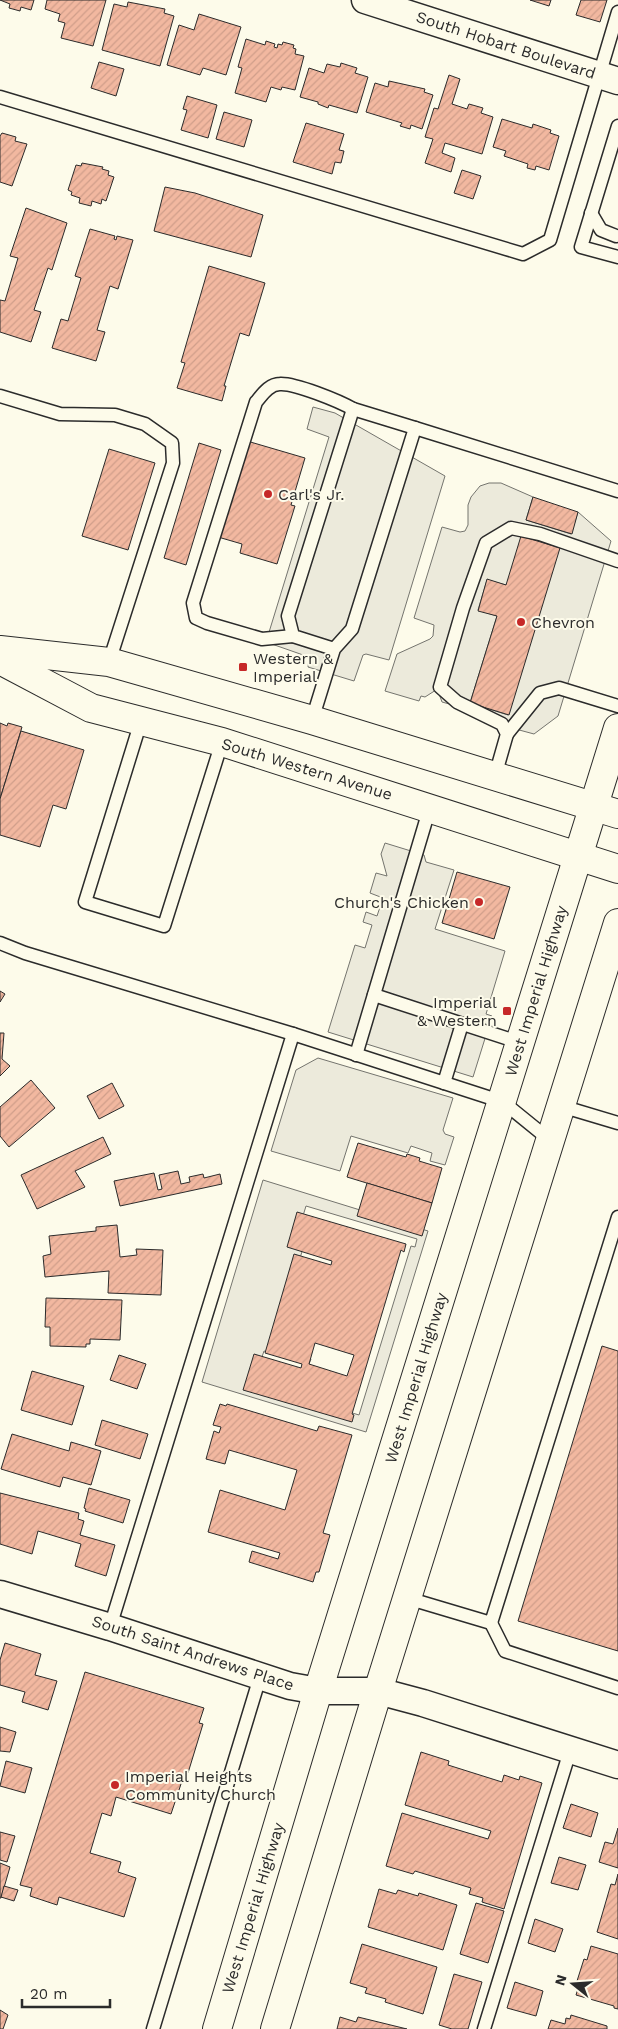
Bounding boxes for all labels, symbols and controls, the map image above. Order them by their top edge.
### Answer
street label: South Hobart Boulevard [414,7,598,83]
place label: Carl's Jr. [278,485,345,504]
marker: Carl's Jr. [262,488,274,500]
place label: Chevron [531,613,595,632]
marker: Chevron [515,616,527,628]
place label: Western & Imperial [253,649,334,686]
marker: Western & Imperial [237,661,249,673]
street label: South Western Avenue [219,734,395,804]
place label: Church's Chicken [334,893,469,912]
marker: Church's Chicken [473,896,485,908]
street label: West Imperial Highway [501,903,571,1079]
place label: Imperial & Western [417,993,497,1030]
marker: Imperial & Western [501,1005,513,1017]
street label: West Imperial Highway [381,1290,451,1466]
street label: South Saint Andrews Place [90,1611,296,1695]
place label: Imperial Heights Community Church [125,1767,276,1804]
marker: Imperial Heights Community Church [109,1779,121,1791]
street label: West Imperial Highway [218,1820,288,1996]
north arrow [548,1959,598,2009]
text: N [551,1973,570,1987]
scale bar [22,1976,110,2008]
text: 20 m [30,1985,68,2003]

